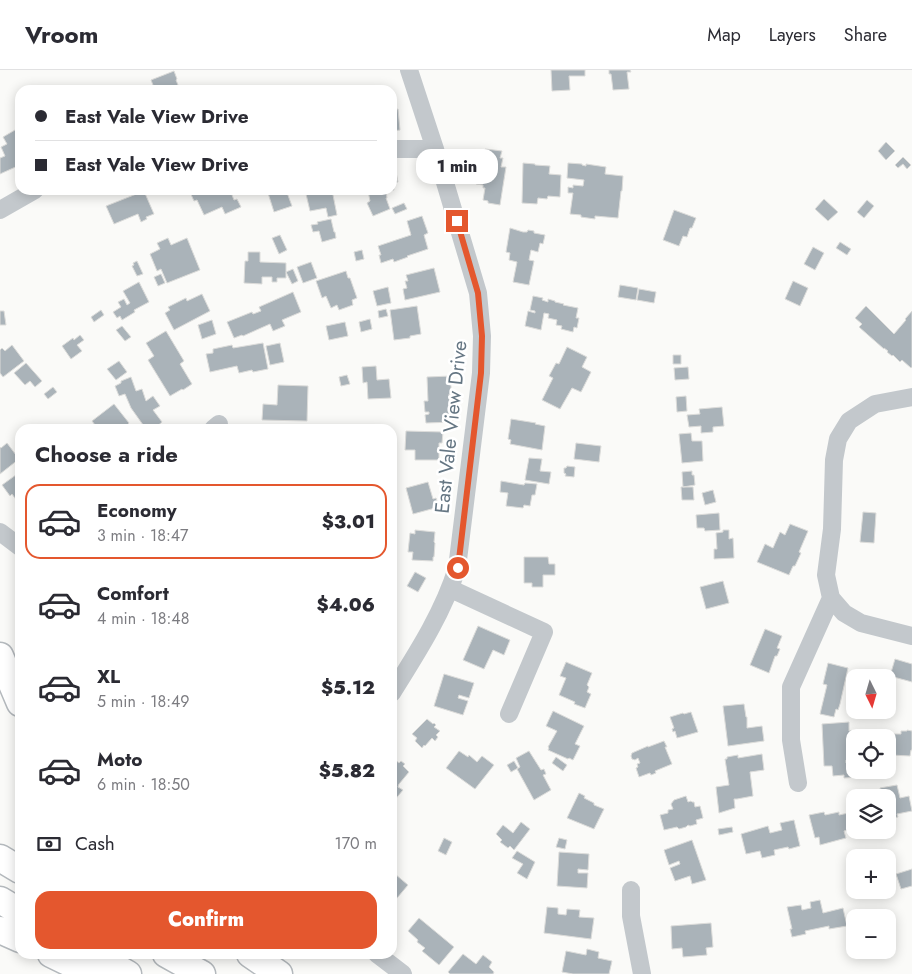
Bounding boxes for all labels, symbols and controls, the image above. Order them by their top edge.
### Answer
text: Vroom [25,17,98,52]
text: Map [707,22,741,48]
text: Layers [769,22,816,48]
text: Share [844,22,887,48]
text: East Vale View Drive [65,103,249,130]
callout: 1 min [416,148,498,184]
text: East Vale View Drive [65,151,249,178]
text: 1 min [437,155,477,178]
route end [446,210,468,232]
street label: East Vale View Drive [428,339,474,515]
text: Choose a ride [35,438,178,470]
text: Economy [97,497,177,524]
icon: car [37,499,82,544]
text: $3.01 [322,508,375,535]
text: 3 min · 18:47 [97,524,188,547]
route start [447,557,469,579]
text: Comfort [97,580,169,607]
icon: car [37,582,82,627]
text: $4.06 [317,591,375,618]
text: 4 min · 18:48 [97,607,189,630]
text: XL [97,663,120,690]
icon: car [37,665,82,710]
north arrow [846,669,896,719]
map controls [846,669,896,959]
text: $5.12 [321,674,375,701]
text: 5 min · 18:49 [97,690,190,713]
button: locate [846,729,896,779]
text: Moto [97,746,142,773]
icon: car [37,748,82,793]
text: $5.82 [319,757,375,784]
text: 6 min · 18:50 [97,773,190,796]
button: layers [846,789,896,839]
icon: cash [35,830,63,858]
text: Cash [75,830,115,857]
text: 170 m [335,832,377,855]
button: + [846,849,896,899]
button: Confirm [35,891,377,949]
button: − [846,909,896,959]

